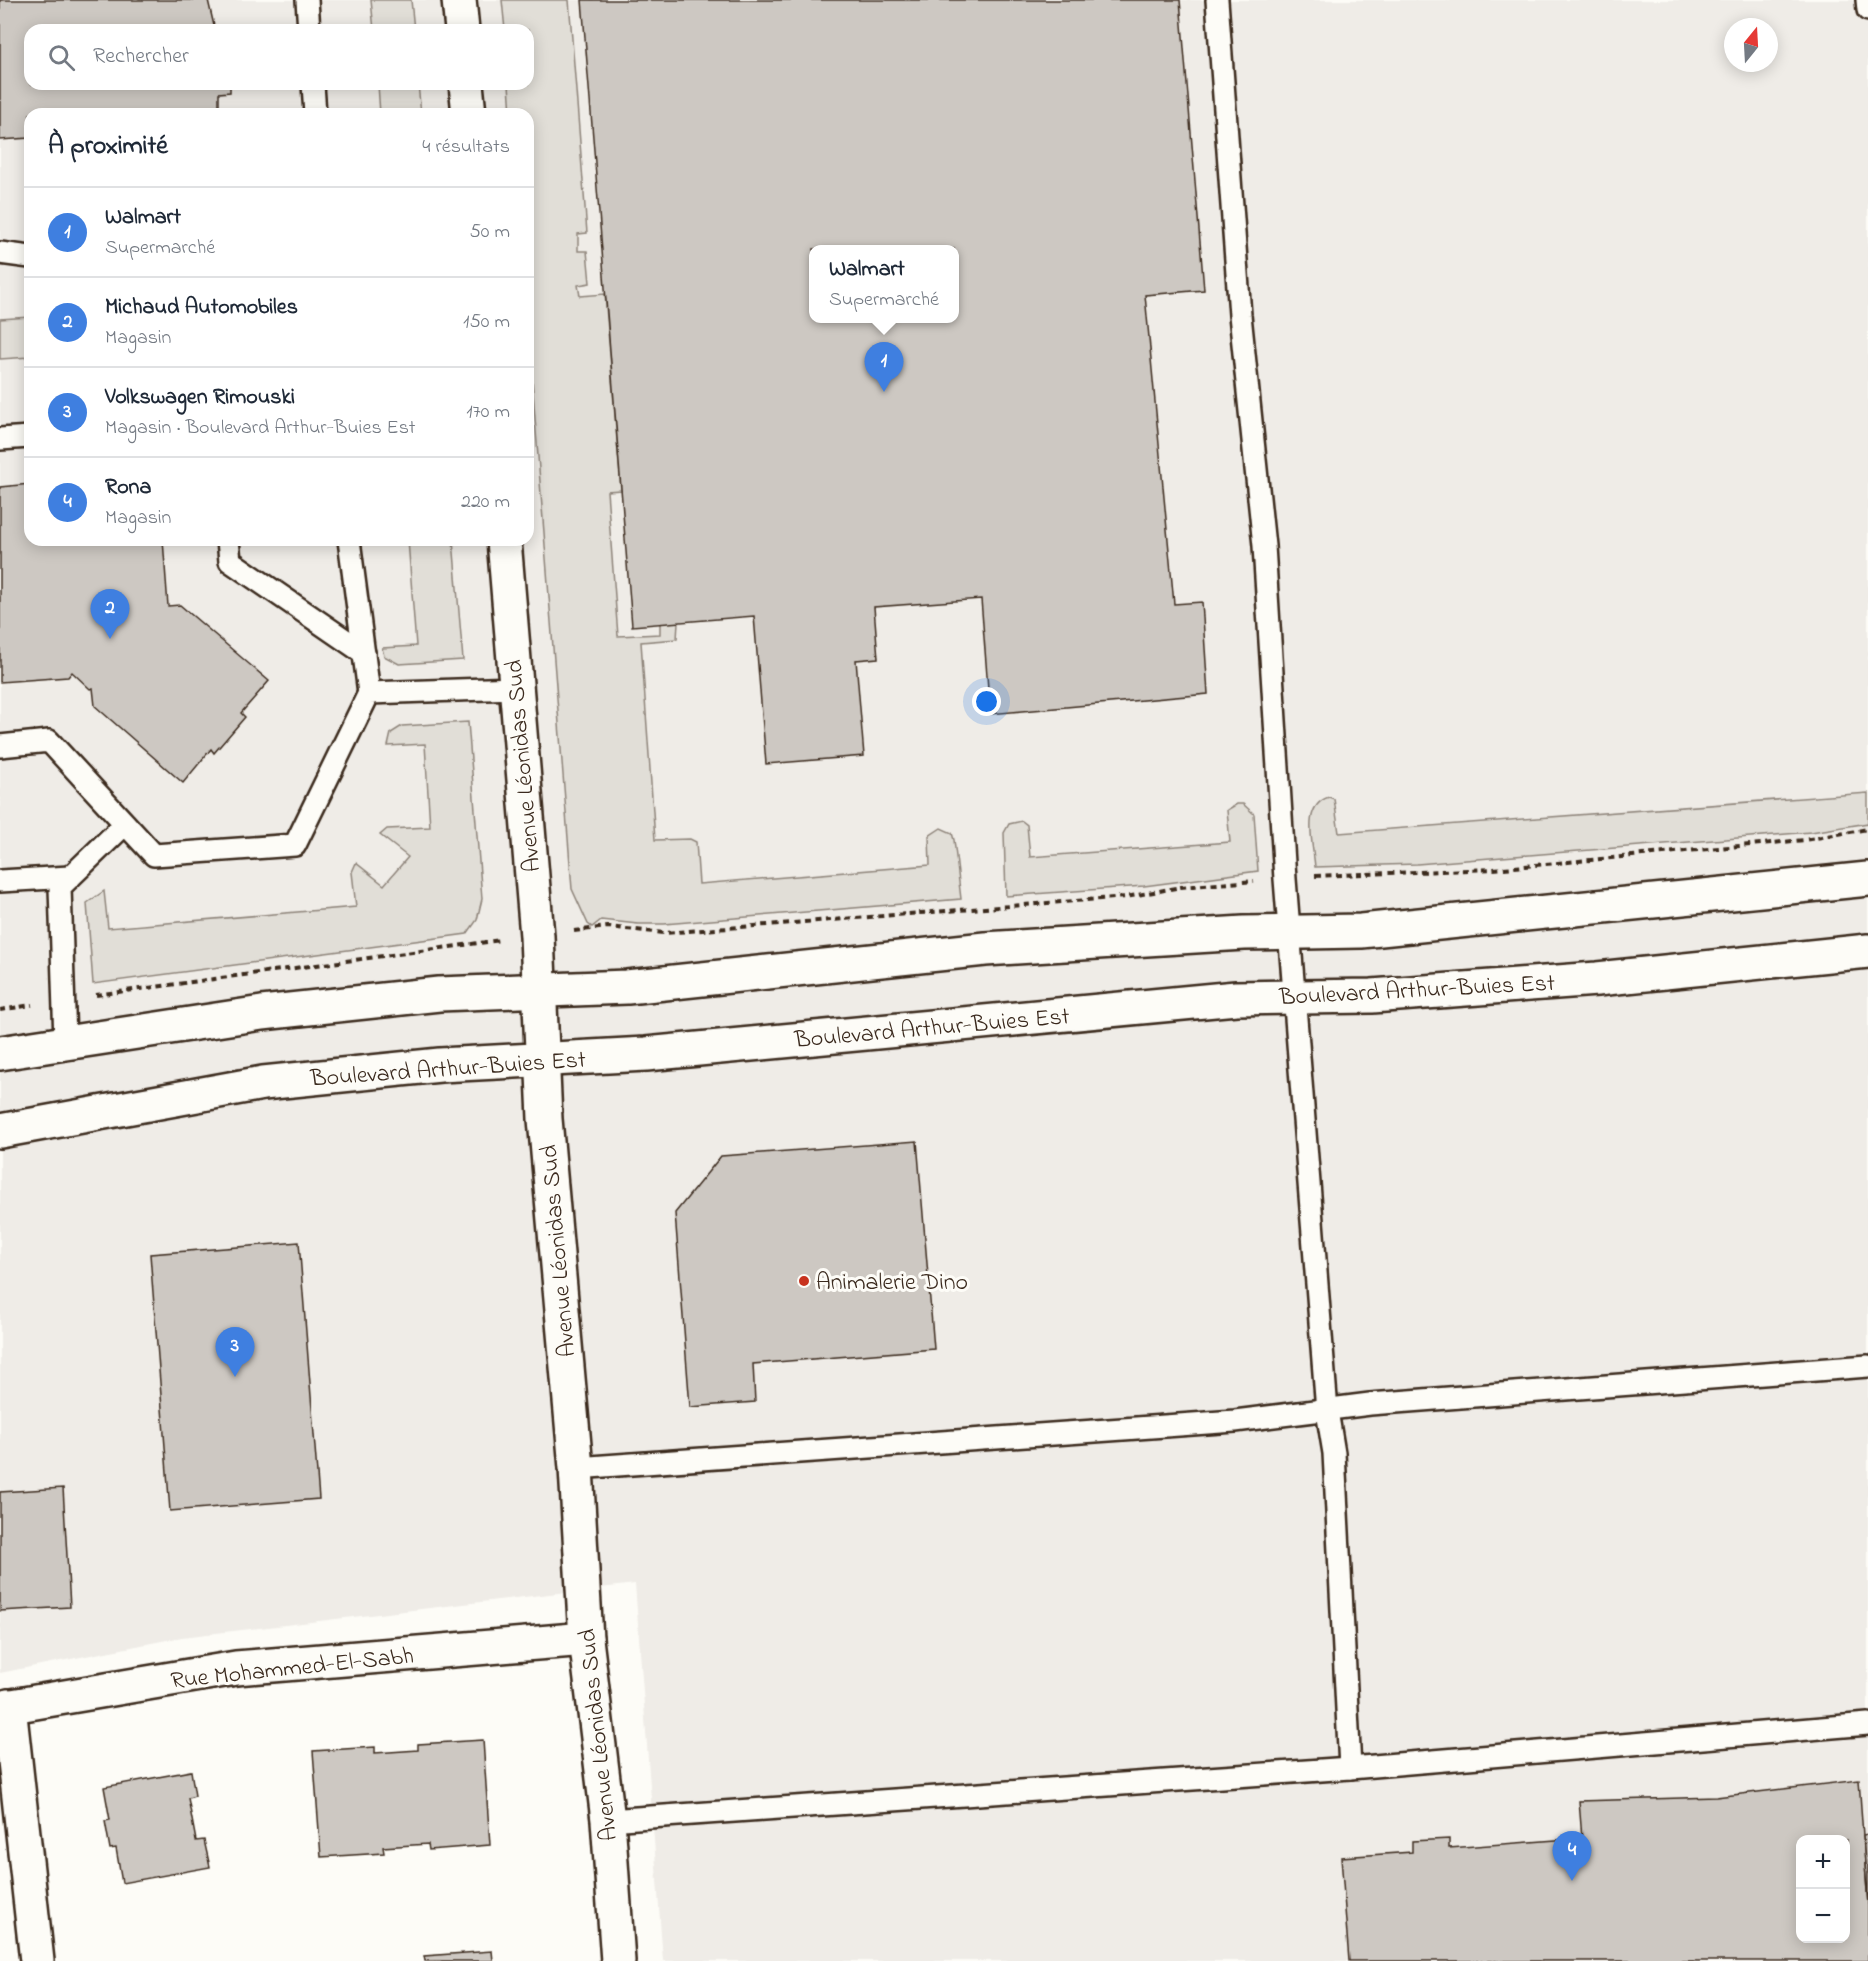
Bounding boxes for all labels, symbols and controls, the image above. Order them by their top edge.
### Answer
north arrow [1724,18,1778,72]
search box [24,24,534,90]
icon: search [45,41,78,74]
text: Rechercher [93,41,189,73]
text: À proximité [48,128,168,166]
text: 4 résultats [422,133,510,162]
text: Walmart [105,202,181,234]
text: 1 [64,218,71,247]
text: 50 m [469,218,510,247]
text: Supermarché [105,234,215,263]
popup [809,245,959,323]
text: Walmart [829,254,905,286]
text: Supermarché [829,286,939,315]
text: Michaud Automobiles [105,292,298,324]
text: 2 [63,308,72,337]
text: 150 m [463,308,510,337]
text: Magasin [105,324,171,353]
pin: 1 [864,342,904,392]
text: Volkswagen Rimouski [105,382,295,414]
text: 3 [63,398,72,427]
text: 170 m [466,398,510,427]
text: Magasin · Boulevard Arthur-Buies Est [105,414,416,443]
text: Rona [105,472,151,504]
text: 4 [63,488,72,517]
text: 220 m [461,488,510,517]
text: Magasin [105,504,171,533]
pin: 2 [90,590,130,639]
street label: Avenue Léonidas Sud [498,658,551,874]
your location [972,687,1001,716]
street label: Boulevard Arthur-Buies Est [1277,967,1556,1016]
street label: Boulevard Arthur-Buies Est [792,1000,1071,1059]
street label: Boulevard Arthur-Buies Est [308,1043,587,1098]
street label: Avenue Léonidas Sud [533,1143,586,1359]
place label: Animalerie Dino [816,1266,968,1301]
marker: Animalerie Dino [797,1274,811,1288]
pin: 3 [216,1328,254,1377]
street label: Avenue Léonidas Sud [571,1626,628,1843]
street label: Rue Mohammed-El-Sabh [169,1639,415,1700]
pin: 4 [1552,1832,1592,1881]
map controls [1796,1835,1850,1943]
button: + [1796,1835,1850,1889]
button: − [1796,1889,1850,1943]

